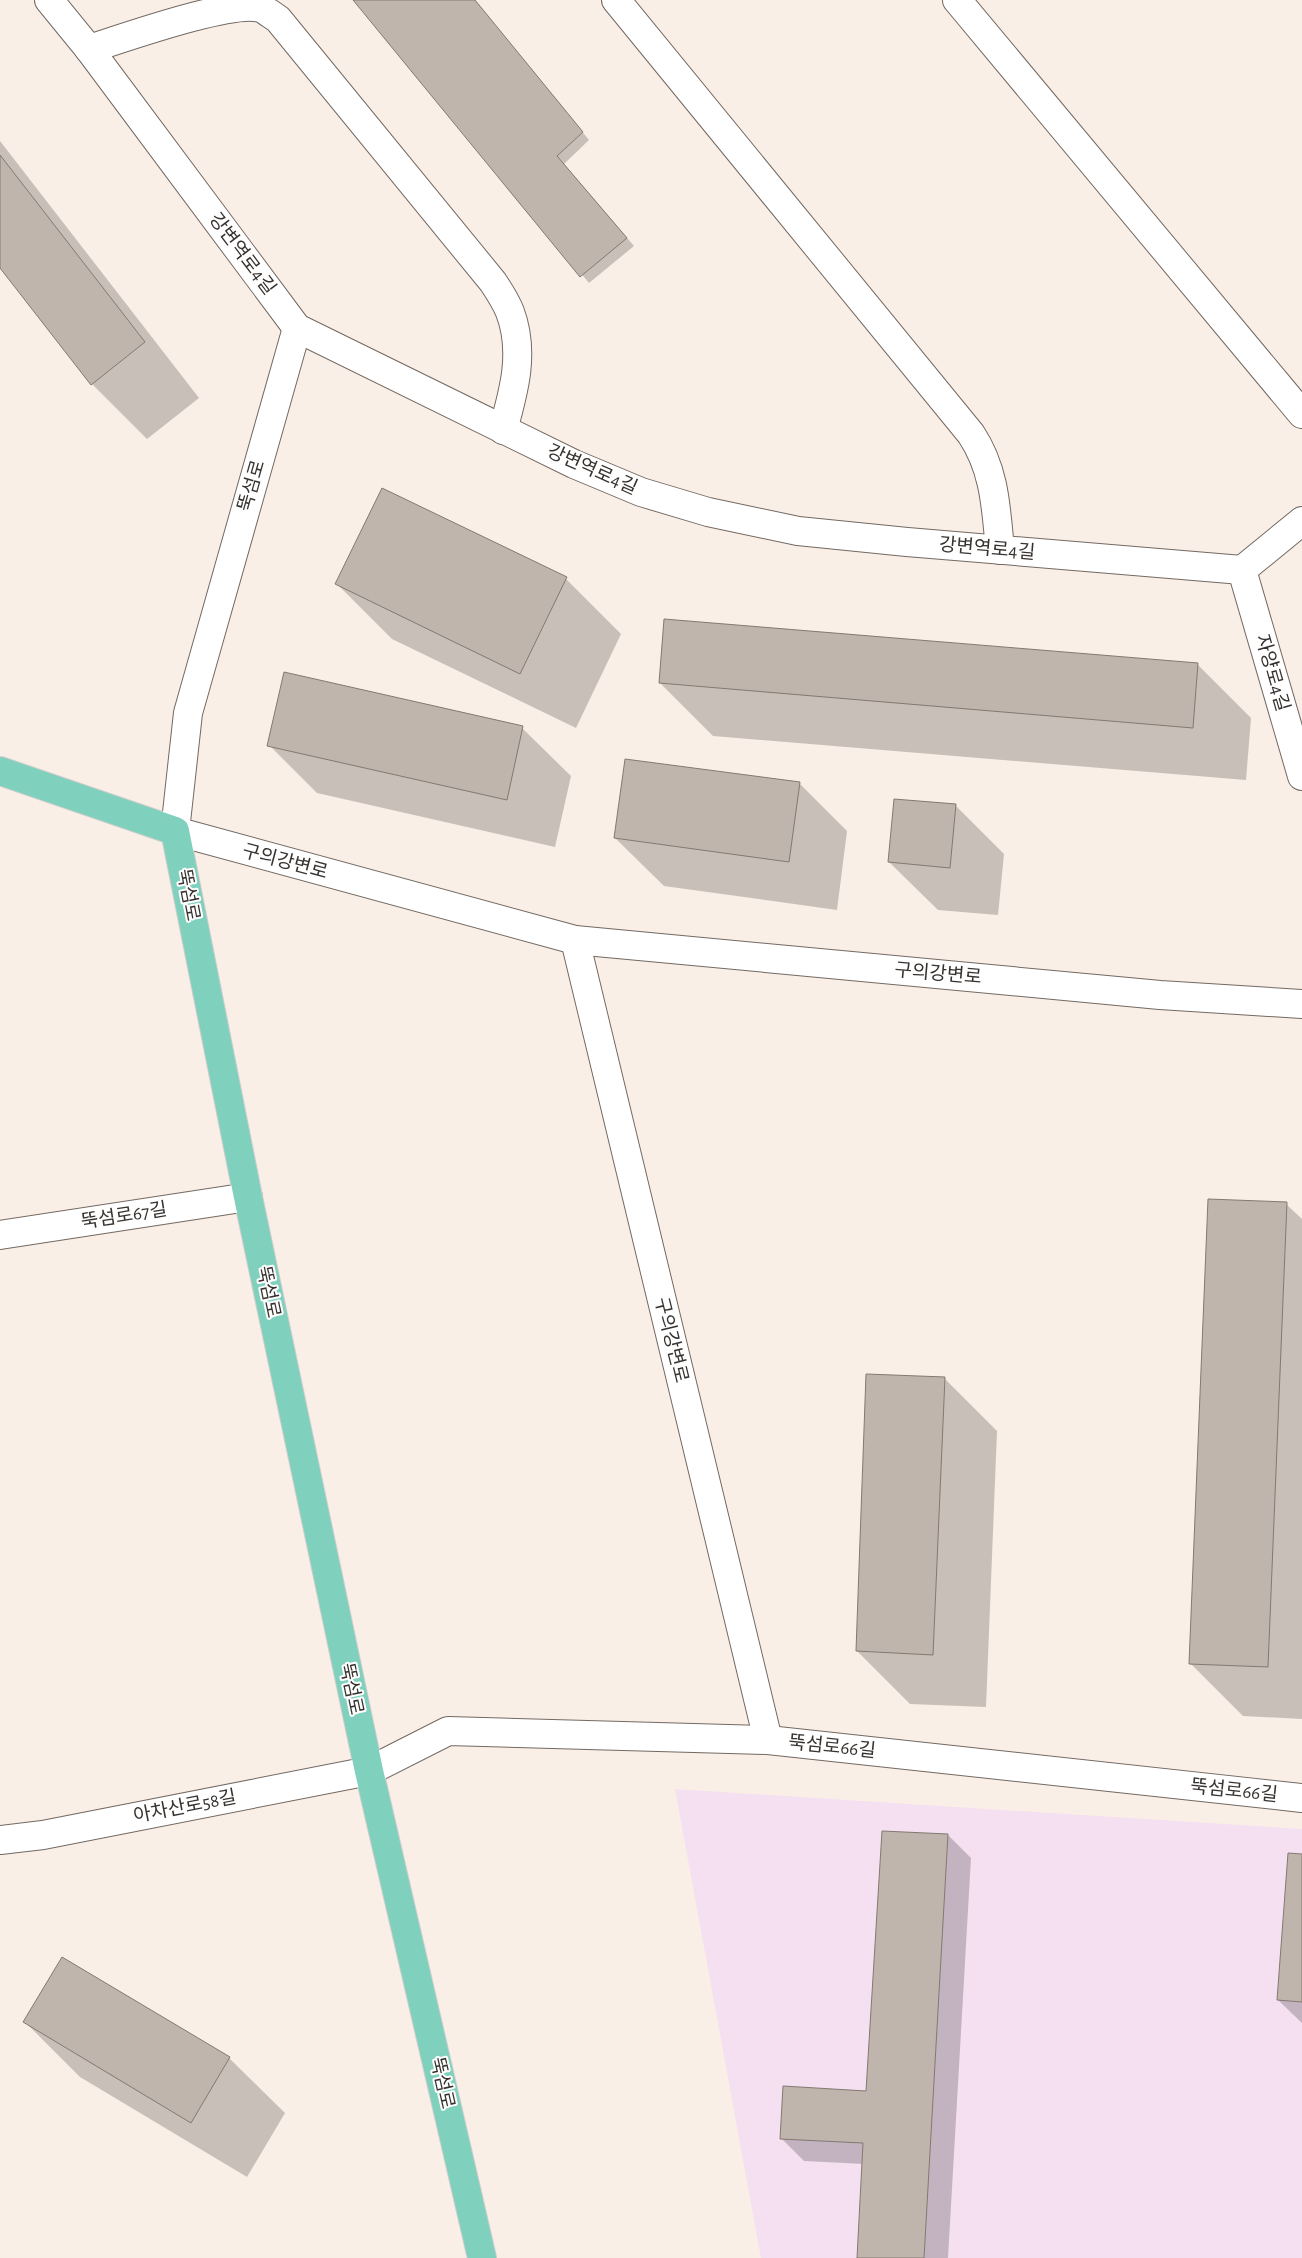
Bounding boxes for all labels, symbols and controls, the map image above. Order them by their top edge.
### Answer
street label: 강변역로4길 [205,209,279,298]
street label: 강변역로4길 [544,441,640,498]
street label: 뚝섬로 [235,458,268,514]
street label: 강변역로4길 [938,534,1036,563]
street label: 자양로4길 [1252,632,1293,714]
street label: 구의강변로 [240,841,330,882]
street label: 뚝섬로 [174,867,203,923]
street label: 구의강변로 [894,960,982,987]
street label: 뚝섬로67길 [80,1199,168,1232]
street label: 뚝섬로 [253,1264,284,1320]
street label: 구의강변로 [651,1295,692,1385]
street label: 뚝섬로 [336,1661,367,1717]
street label: 뚝섬로66길 [787,1732,877,1761]
street label: 뚝섬로66길 [1189,1776,1279,1805]
street label: 아차산로58길 [132,1787,238,1826]
street label: 뚝섬로 [427,2055,458,2111]

